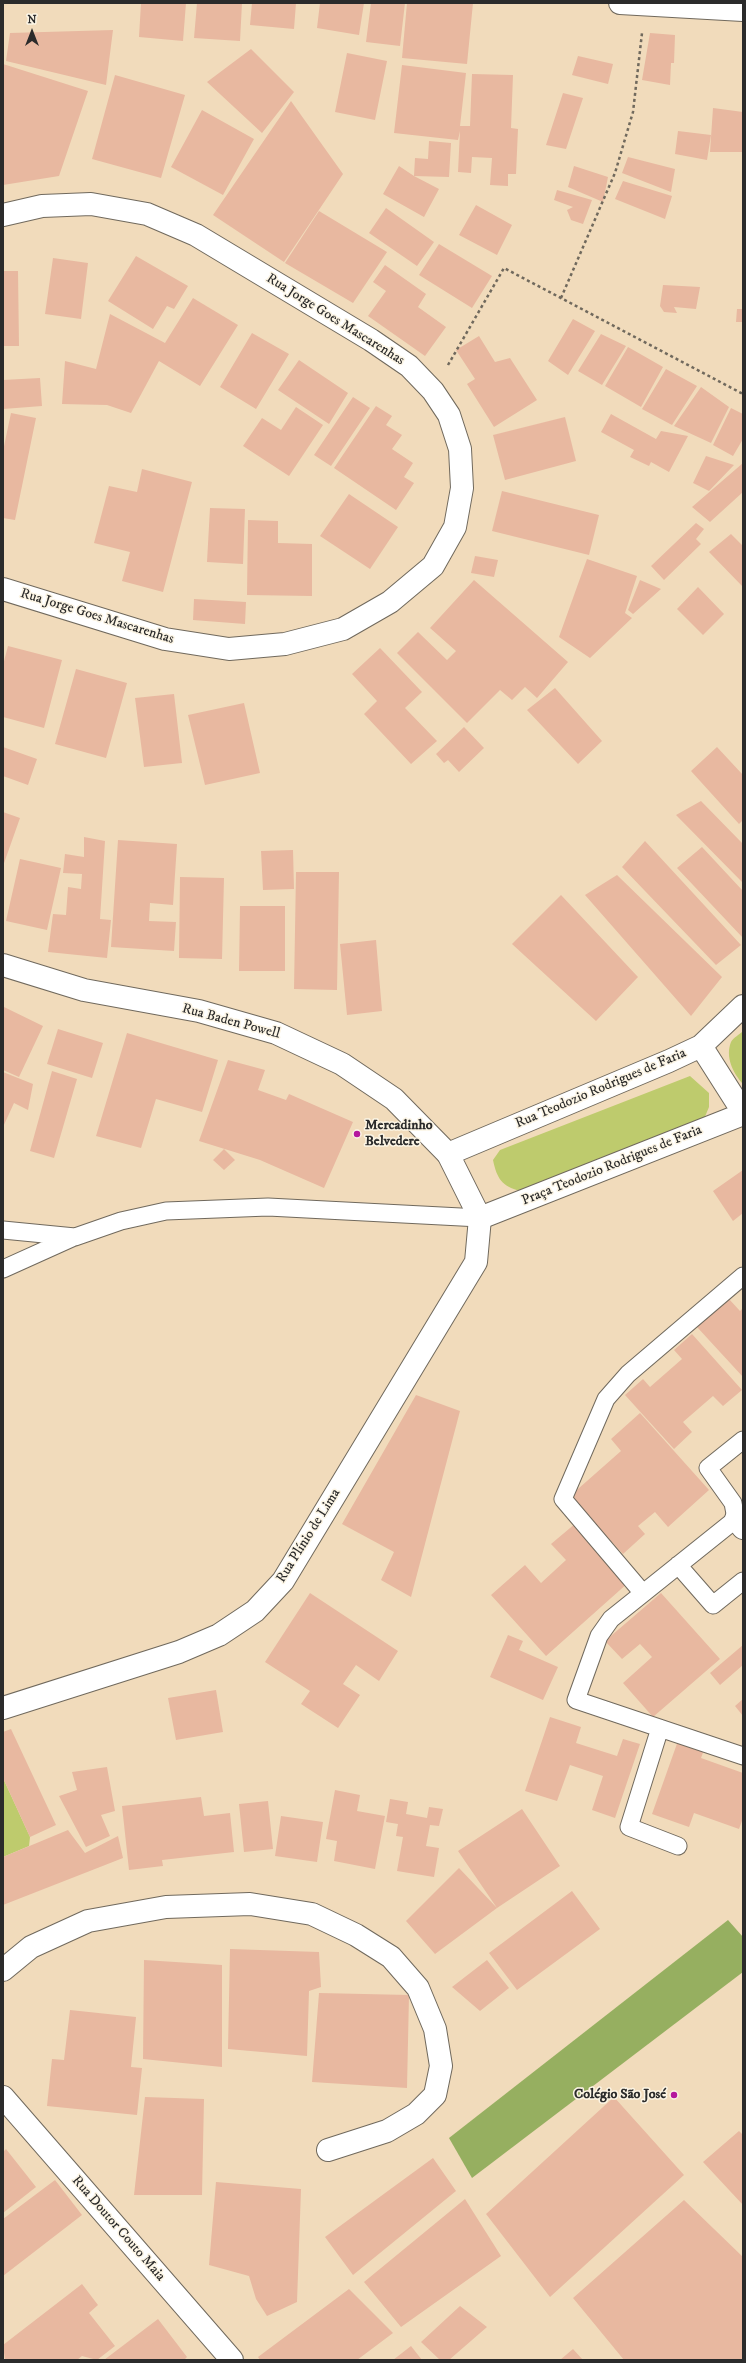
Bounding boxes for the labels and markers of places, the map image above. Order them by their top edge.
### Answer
place label: Mercadinho Belvedere [365,1118,433,1150]
marker: Mercadinho Belvedere [352,1129,362,1139]
place label: Colégio São José [574,2087,666,2103]
marker: Colégio São José [669,2090,679,2100]

